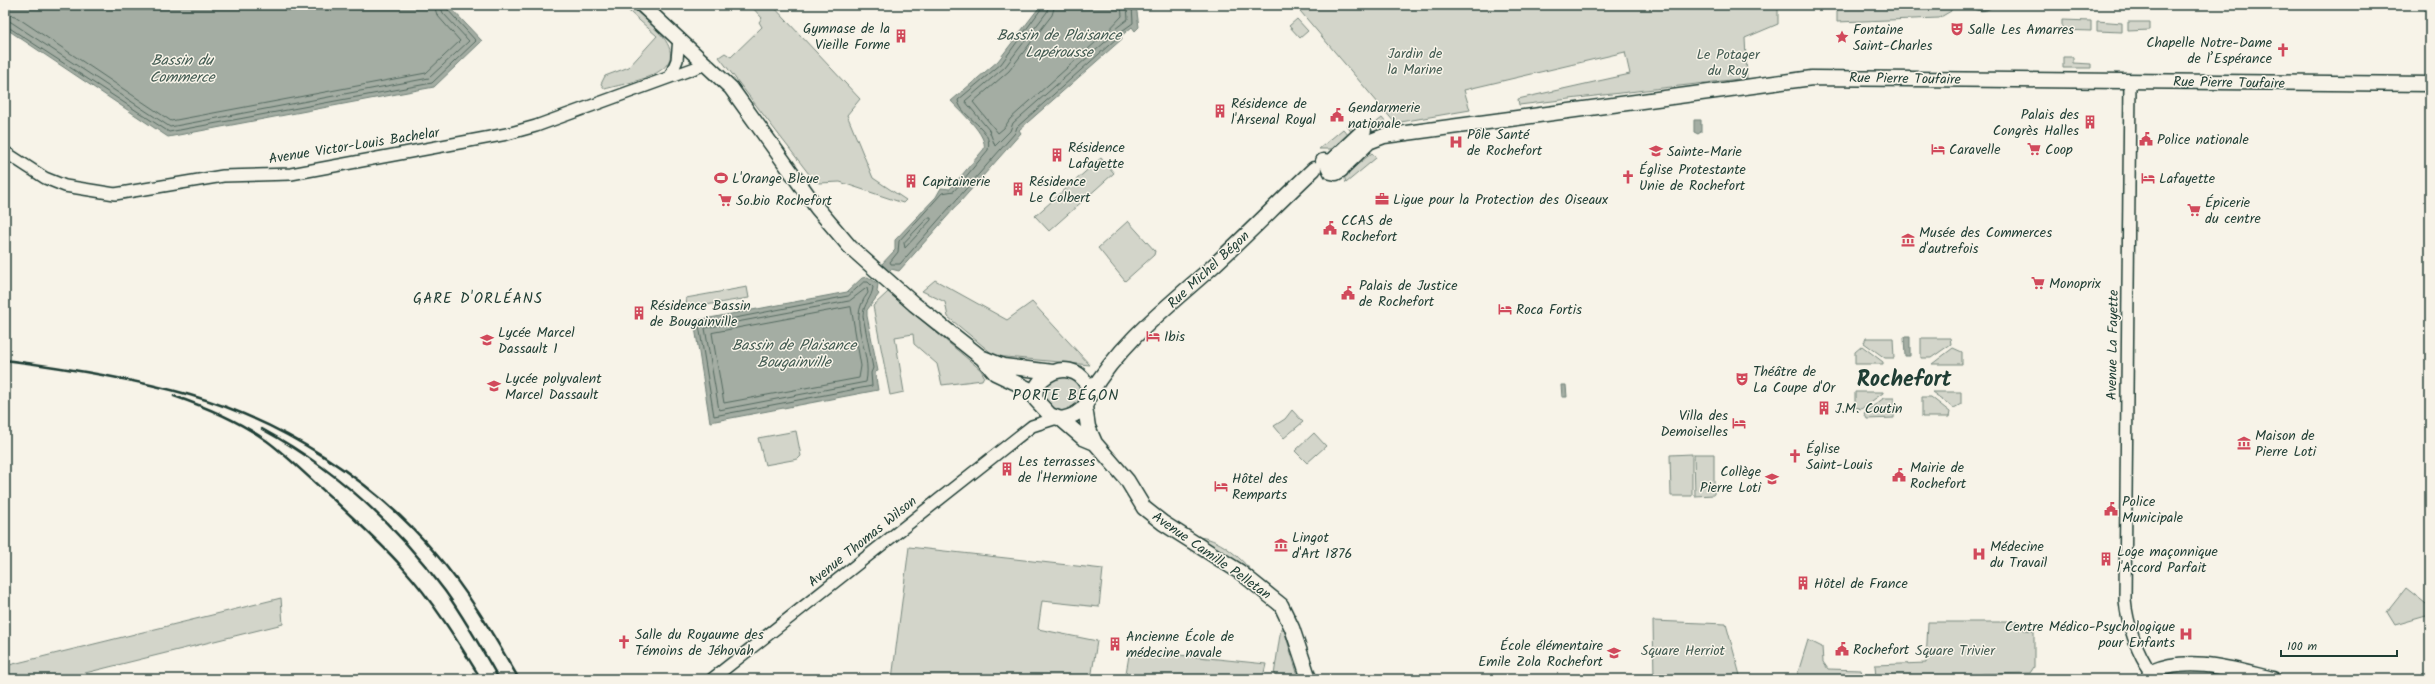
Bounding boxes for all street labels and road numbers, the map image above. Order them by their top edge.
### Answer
street label: Rue Pierre Toufaire [1849,67,1962,91]
street label: Rue Pierre Toufaire [2173,71,2286,95]
street label: Avenue Victor-Louis Bachelar [267,121,442,170]
street label: Rue Michel Bégon [1162,226,1255,314]
street label: Avenue La Fayette [2101,289,2125,400]
street label: Avenue Thomas Wilson [803,491,922,593]
street label: Avenue Camille Pelletan [1147,506,1276,605]

